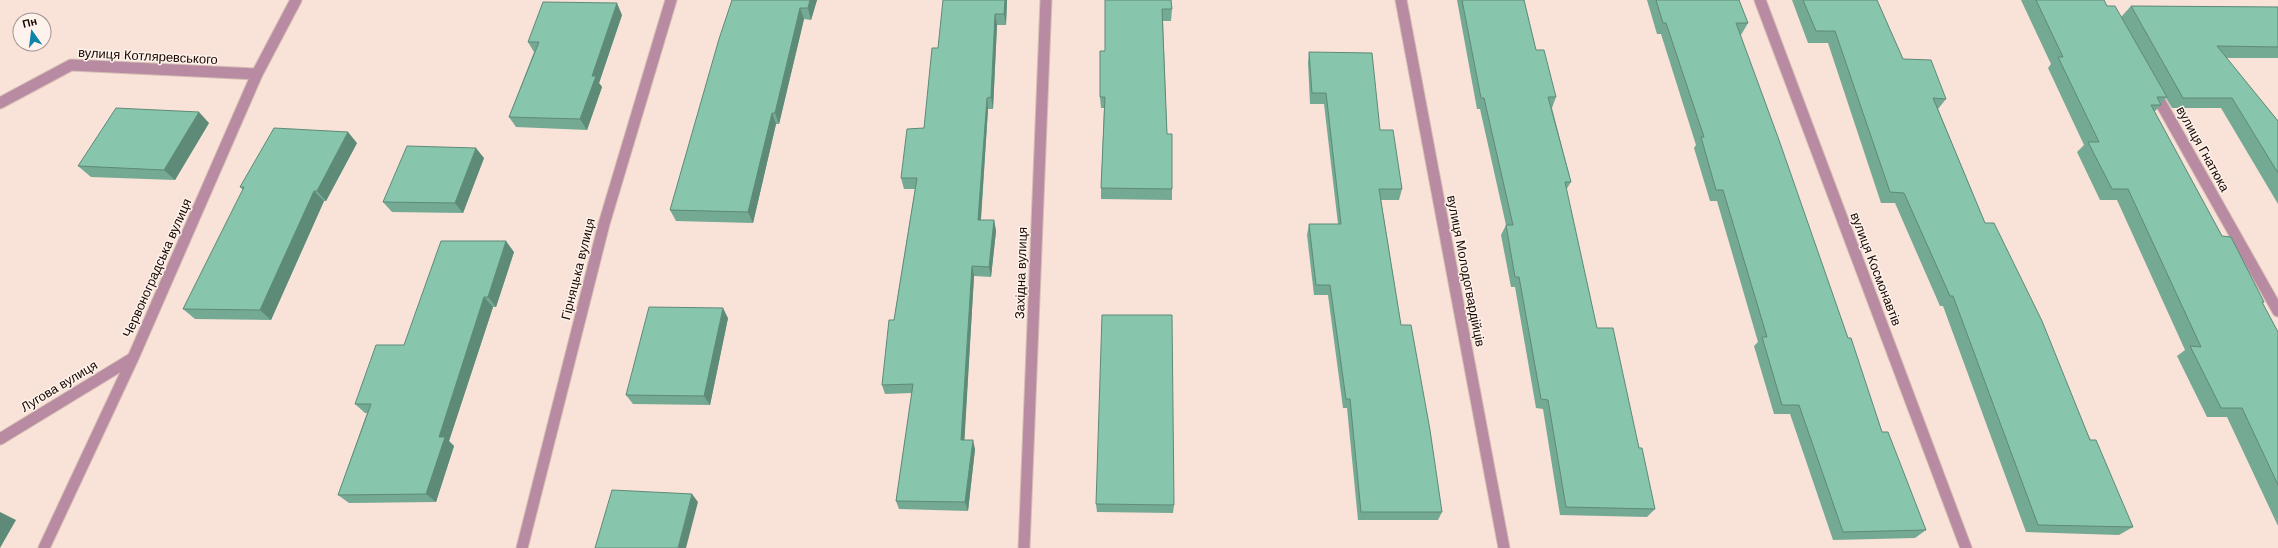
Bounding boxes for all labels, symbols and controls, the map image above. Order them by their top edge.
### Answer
north arrow [12,12,52,52]
text: Пн [21,15,38,30]
street label: вулиця Котляревського [78,45,218,67]
street label: вулиця Гнатюка [2173,104,2233,195]
street label: вулиця Молодогвардійців [1444,194,1488,348]
street label: Червоноградська вулиця [120,196,194,340]
street label: вулиця Космонавтів [1847,210,1905,328]
street label: Гірняцька вулиця [558,216,598,322]
street label: Західна вулиця [1012,227,1030,319]
street label: Лугова вулиця [18,357,100,415]

